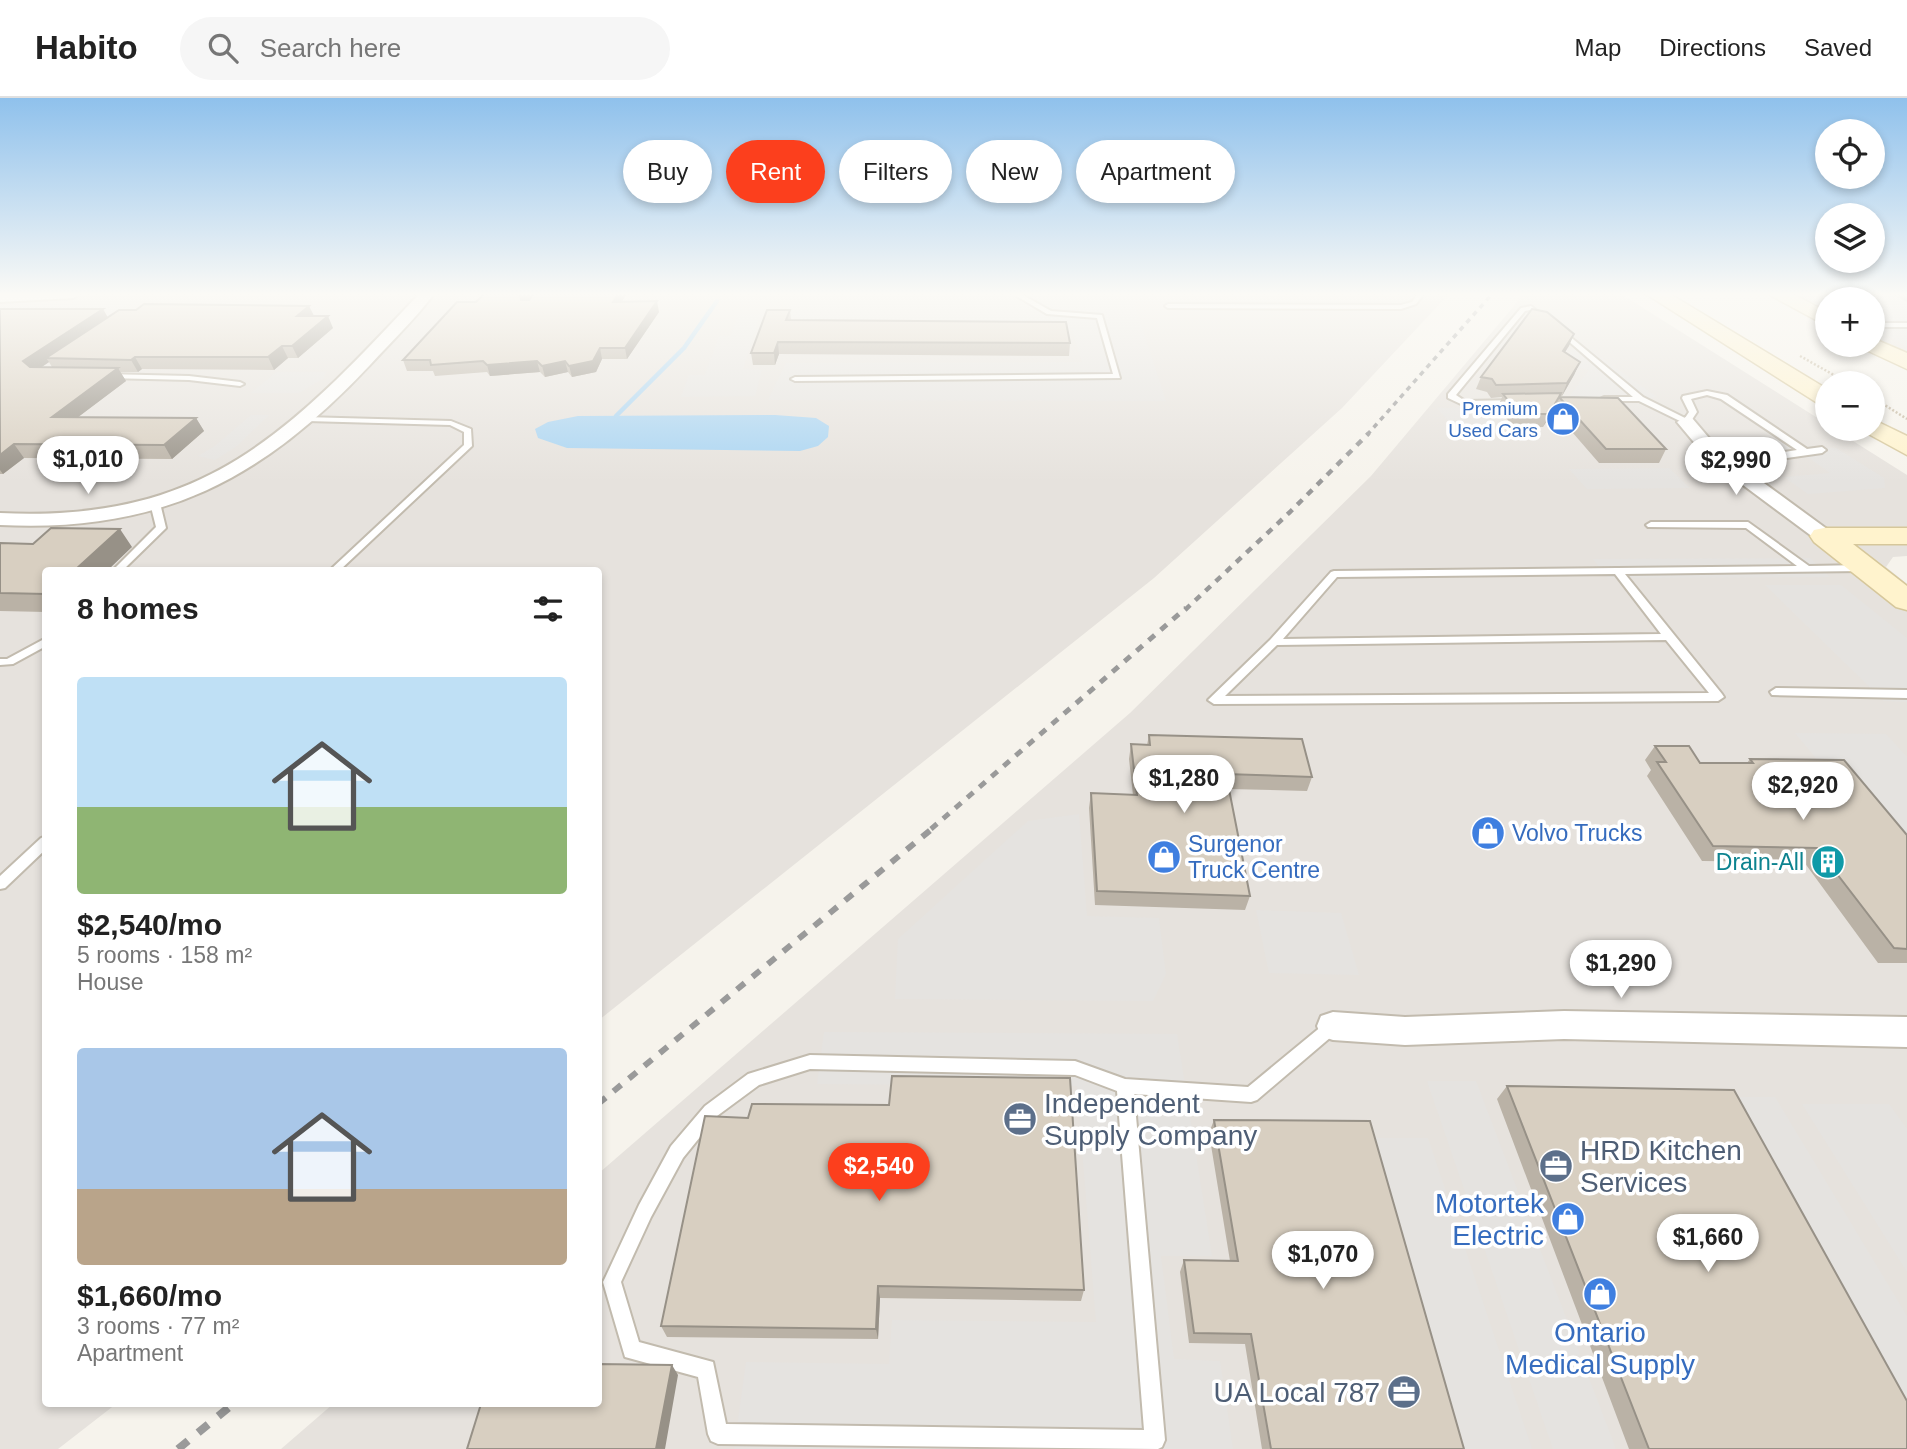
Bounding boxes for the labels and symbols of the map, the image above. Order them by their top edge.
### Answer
place label: Premium Used Cars [1448,398,1538,441]
shop icon: Premium Used Cars [1544,400,1582,438]
pin: $1,010 [31,436,145,496]
pin: $2,990 [1679,438,1793,497]
pin: $1,280 [1127,756,1241,815]
pin: $2,920 [1746,762,1860,822]
shop icon: Volvo Trucks [1469,814,1507,852]
place label: Volvo Trucks [1512,820,1642,846]
place label: Surgenor Truck Centre [1188,831,1320,883]
shop icon: Surgenor Truck Centre [1145,838,1183,876]
building icon: Drain-All [1809,843,1847,881]
place label: Drain-All [1716,849,1804,875]
pin: $1,290 [1564,940,1678,1000]
place label: Independent Supply Company [1044,1088,1257,1151]
office icon: Independent Supply Company [1001,1100,1039,1138]
place label: HRD Kitchen Services [1580,1135,1742,1198]
pin: $2,540 [822,1144,936,1203]
office icon: HRD Kitchen Services [1537,1147,1575,1185]
place label: Motortek Electric [1435,1188,1545,1251]
shop icon: Motortek Electric [1549,1200,1587,1238]
pin: $1,660 [1651,1214,1765,1274]
pin: $1,070 [1266,1232,1380,1291]
shop icon: Ontario Medical Supply [1581,1275,1619,1313]
place label: Ontario Medical Supply [1505,1317,1695,1380]
office icon: UA Local 787 [1385,1373,1423,1411]
place label: UA Local 787 [1213,1377,1380,1408]

